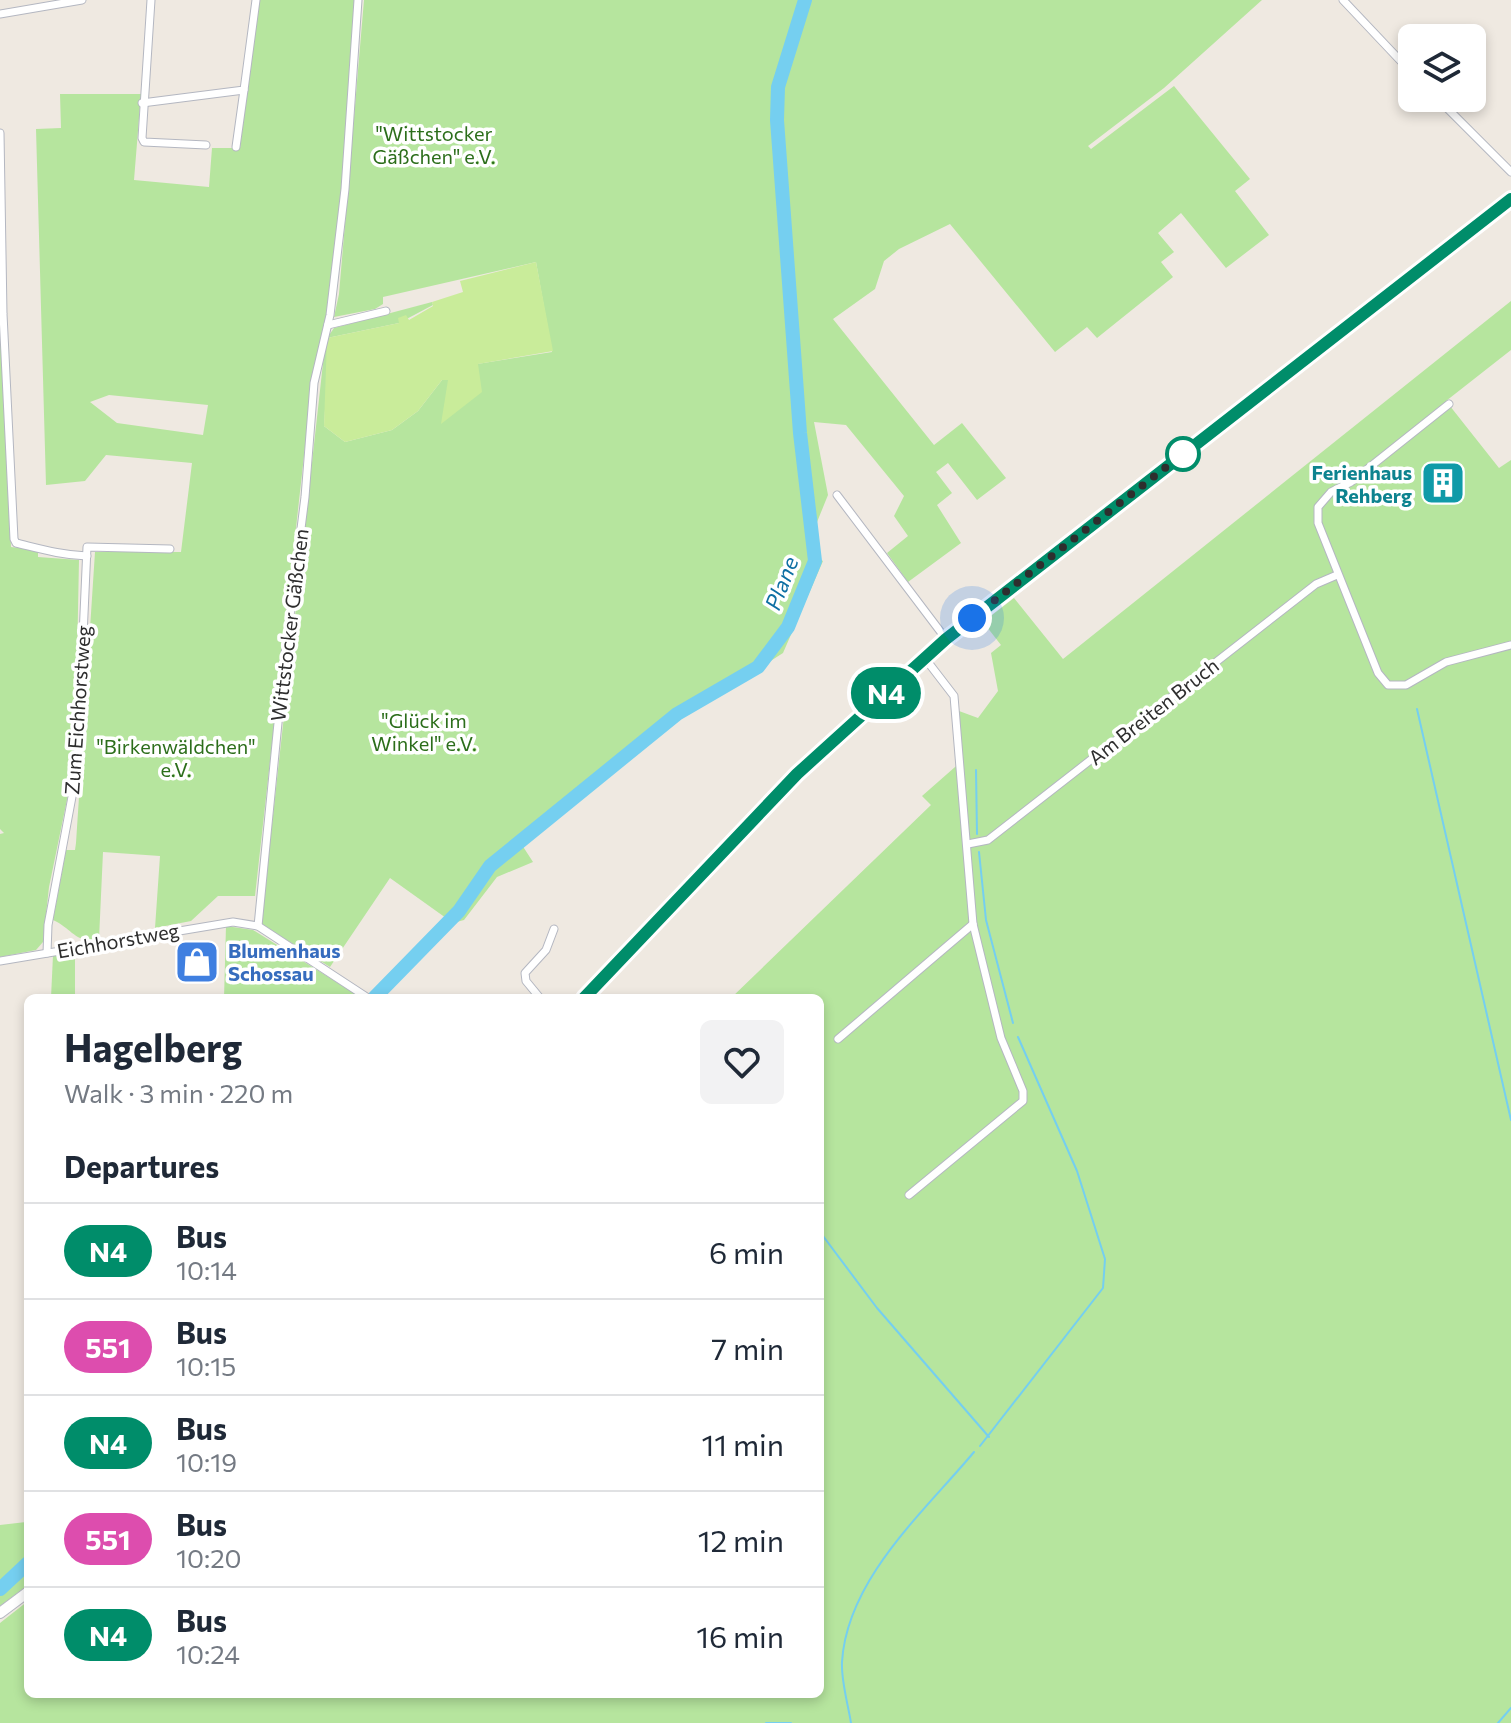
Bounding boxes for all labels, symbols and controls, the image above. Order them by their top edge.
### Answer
map controls [1398,24,1486,112]
button: layers [1398,24,1486,112]
park label: "Wittstocker Gäßchen" e.V. [373,121,495,168]
unlabelled marker [1166,437,1200,471]
building icon: Ferienhaus Rehberg [1419,459,1467,507]
place label: Ferienhaus Rehberg [1311,460,1412,507]
street label: Wittstocker Gäßchen [265,527,313,723]
water label: Plane [759,552,804,614]
your location [952,598,992,638]
street label: Zum Eichhorstweg [59,624,95,795]
street label: Am Breiten Bruch [1083,653,1223,769]
line badge: N4 [850,667,922,719]
text: N4 [867,676,905,710]
park label: "Glück im Winkel" e.V. [371,708,477,755]
park label: "Birkenwäldchen" e.V. [96,734,256,781]
street label: Eichhorstweg [55,917,181,963]
shop icon: Blumenhaus Schossau [173,938,221,986]
place label: Blumenhaus Schossau [228,938,341,985]
button: heart [700,1020,784,1104]
text: Hagelberg [64,1023,242,1070]
text: Walk · 3 min · 220 m [64,1077,293,1108]
text: Departures [64,1147,219,1184]
text: Bus [176,1217,227,1254]
text: 6 min [709,1233,784,1270]
text: N4 [89,1234,127,1268]
text: 10:14 [176,1254,237,1285]
text: Bus [176,1313,227,1350]
text: 7 min [711,1329,784,1366]
text: 551 [85,1330,131,1364]
text: 10:15 [176,1350,236,1381]
text: Bus [176,1409,227,1446]
text: 11 min [702,1425,784,1462]
text: N4 [89,1426,127,1460]
text: 10:19 [176,1446,237,1477]
text: Bus [176,1505,227,1542]
text: 12 min [698,1521,784,1558]
text: 551 [85,1522,131,1556]
text: 10:20 [176,1542,242,1573]
text: Bus [176,1601,227,1638]
text: 16 min [696,1617,784,1654]
text: N4 [89,1618,127,1652]
text: 10:24 [176,1638,240,1669]

